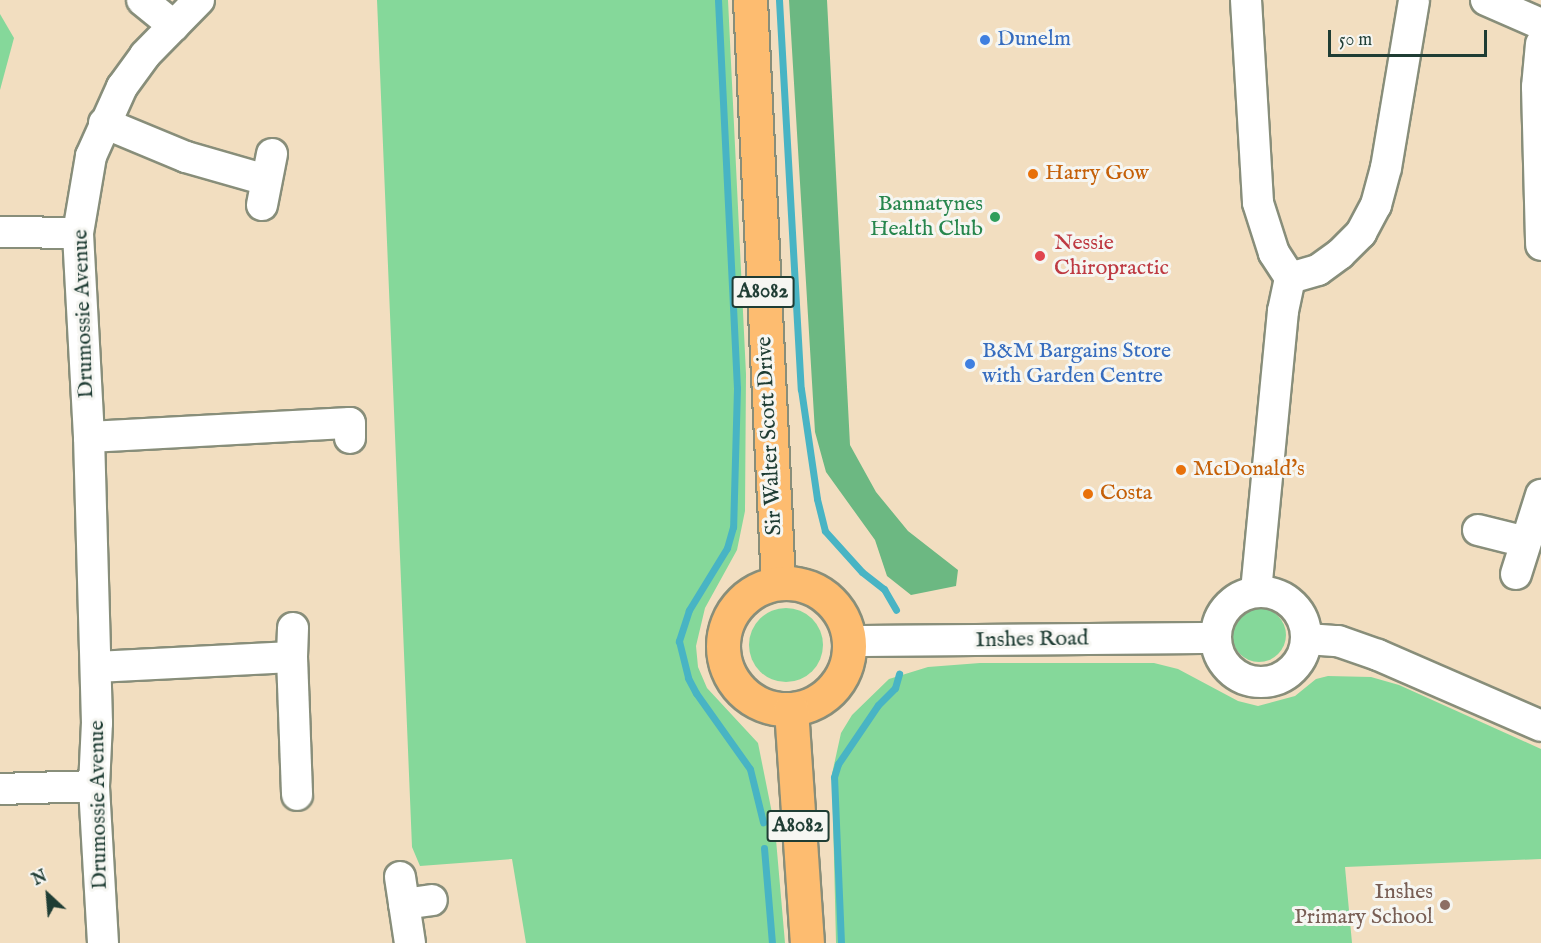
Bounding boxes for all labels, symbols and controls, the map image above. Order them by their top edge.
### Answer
scale bar [1331,18,1490,56]
place label: Dunelm [997,27,1071,53]
text: 50 m [1339,29,1372,52]
marker: Dunelm [978,33,992,47]
place label: Harry Gow [1045,161,1149,187]
marker: Harry Gow [1026,167,1040,181]
place label: Bannatynes Health Club [870,191,983,242]
marker: Bannatynes Health Club [988,210,1002,224]
street label: Drumossie Avenue [68,229,100,399]
place label: Nessie Chiropractic [1054,230,1169,282]
marker: Nessie Chiropractic [1031,247,1049,265]
road number: A8082 [732,274,795,310]
street label: Sir Walter Scott Drive [752,336,788,536]
place label: B&M Bargains Store with Garden Centre [982,338,1171,390]
marker: B&M Bargains Store with Garden Centre [963,357,977,371]
place label: McDonald's [1193,457,1305,483]
marker: McDonald's [1174,463,1188,477]
place label: Costa [1100,481,1152,507]
marker: Costa [1081,487,1095,501]
street label: Inshes Road [975,626,1089,654]
street label: Drumossie Avenue [84,720,114,890]
road number: A8082 [766,808,830,844]
north arrow [18,865,78,925]
text: N [30,867,51,891]
place label: Inshes Primary School [1294,879,1433,930]
marker: Inshes Primary School [1438,898,1452,912]

